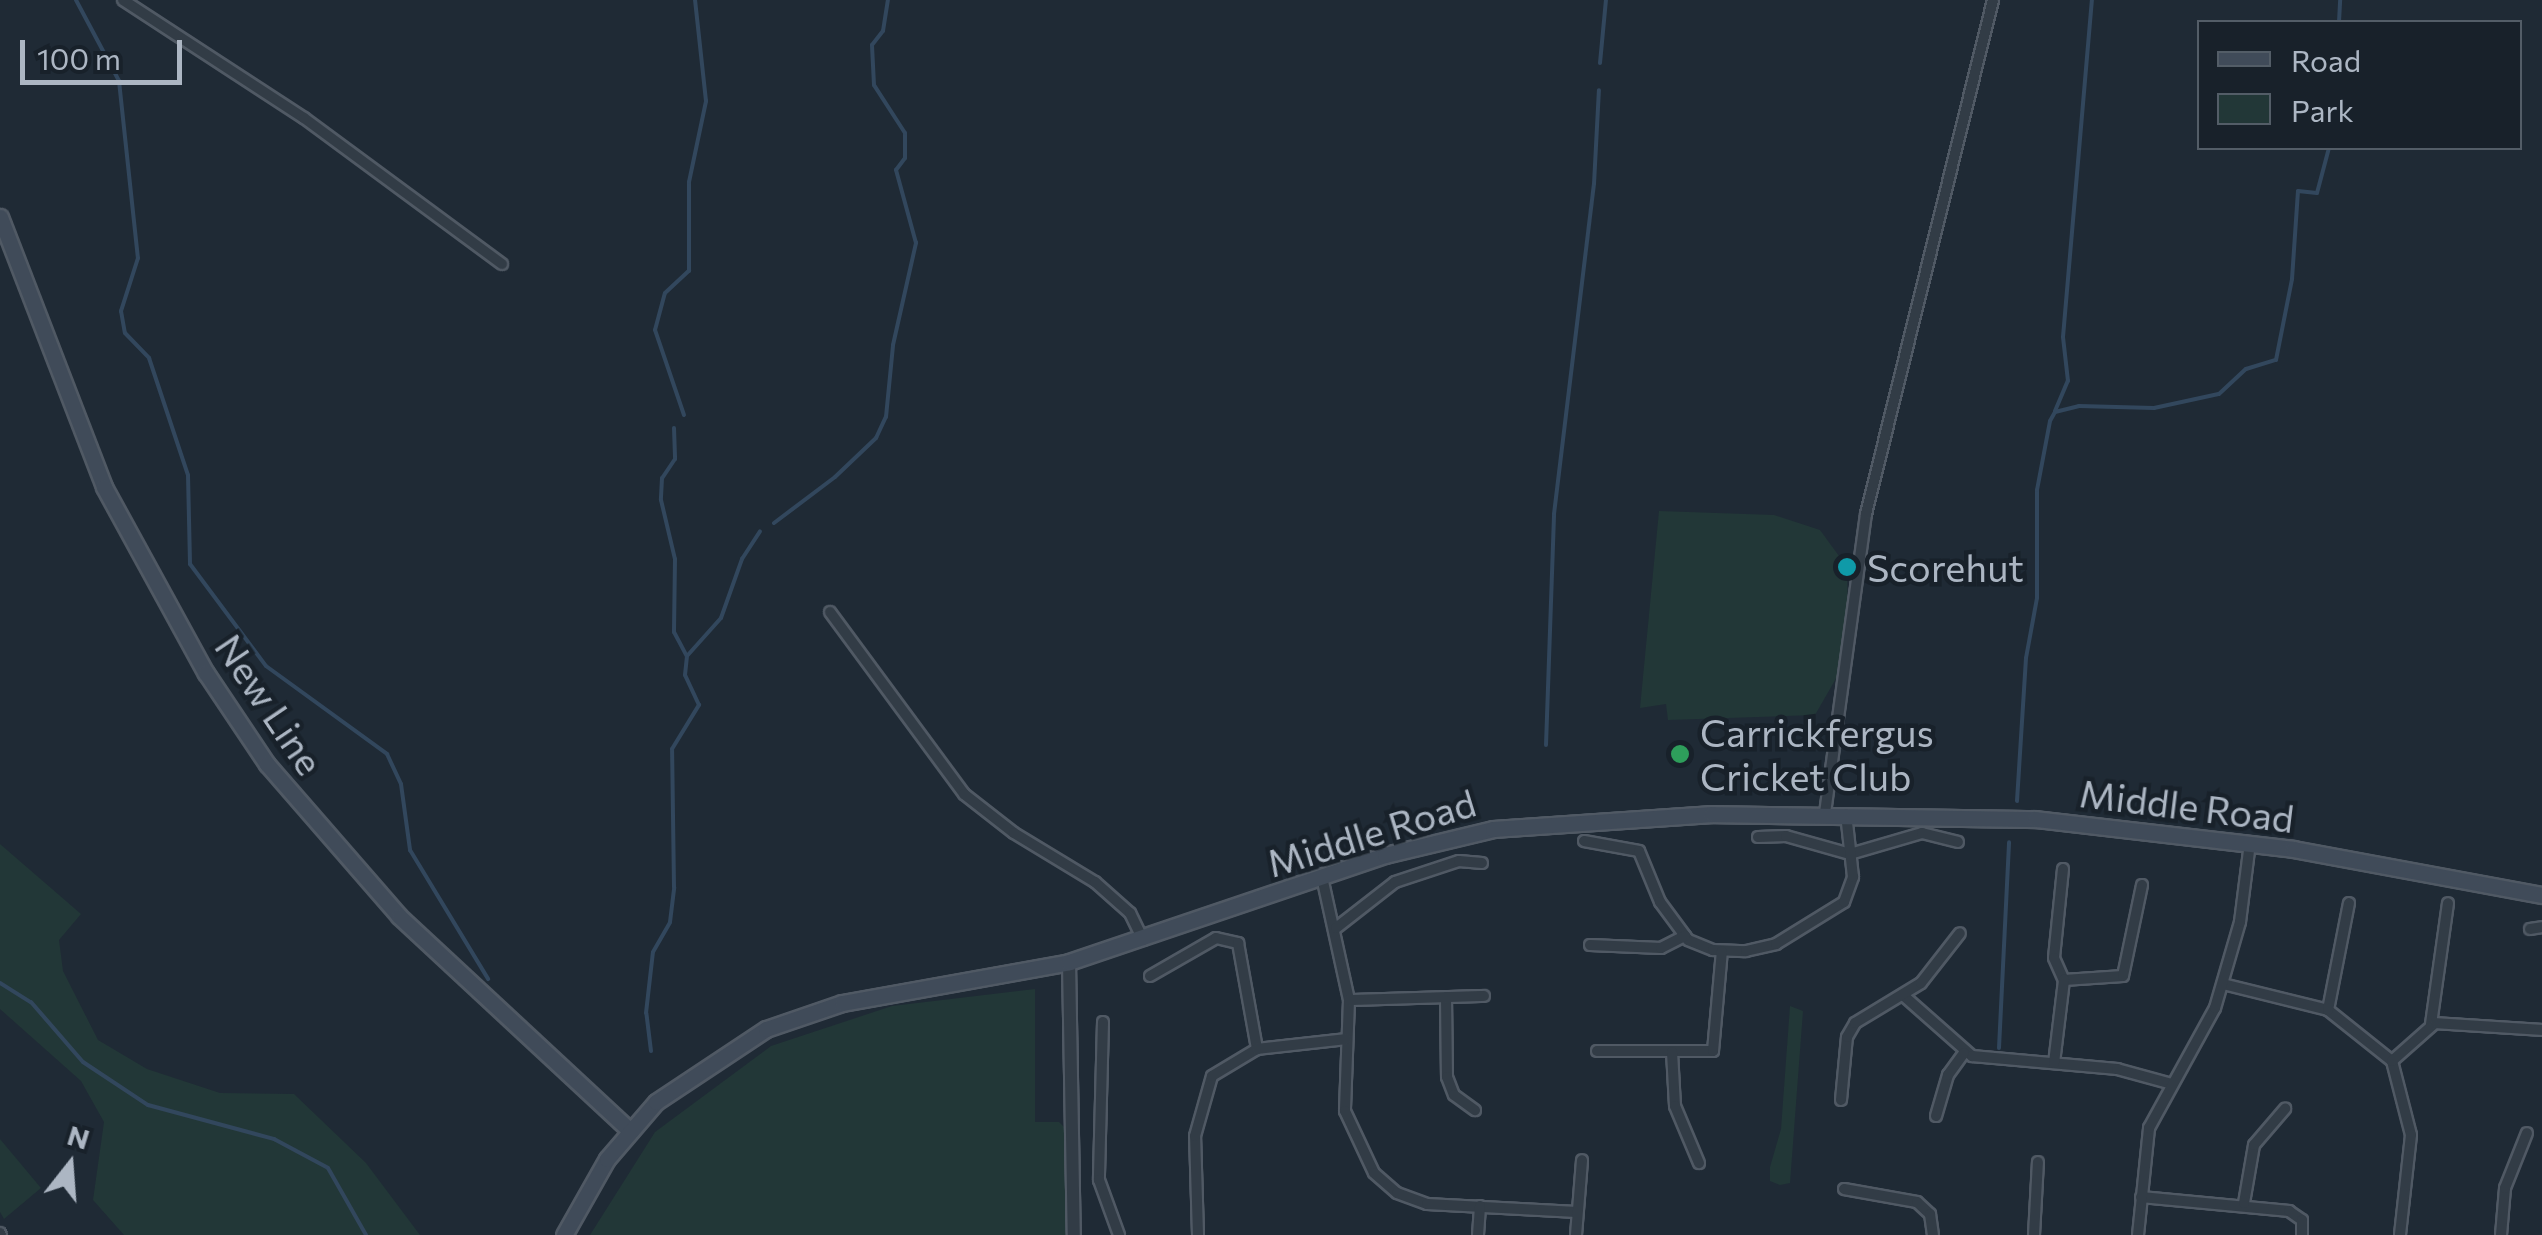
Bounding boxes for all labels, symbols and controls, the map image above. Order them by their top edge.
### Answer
scale bar [25,20,188,82]
legend [2197,20,2522,150]
text: 100 m [37,39,121,76]
text: Road [2291,41,2361,78]
text: Park [2291,91,2354,128]
place label: Scorehut [1867,544,2024,590]
marker: Scorehut [1836,556,1858,578]
street label: New Line [207,625,333,783]
place label: Carrickfergus Cricket Club [1700,709,1934,798]
marker: Carrickfergus Cricket Club [1669,743,1691,765]
street label: Middle Road [2077,769,2297,841]
street label: Middle Road [1261,779,1481,885]
north arrow [20,1115,120,1215]
text: N [64,1117,94,1156]

